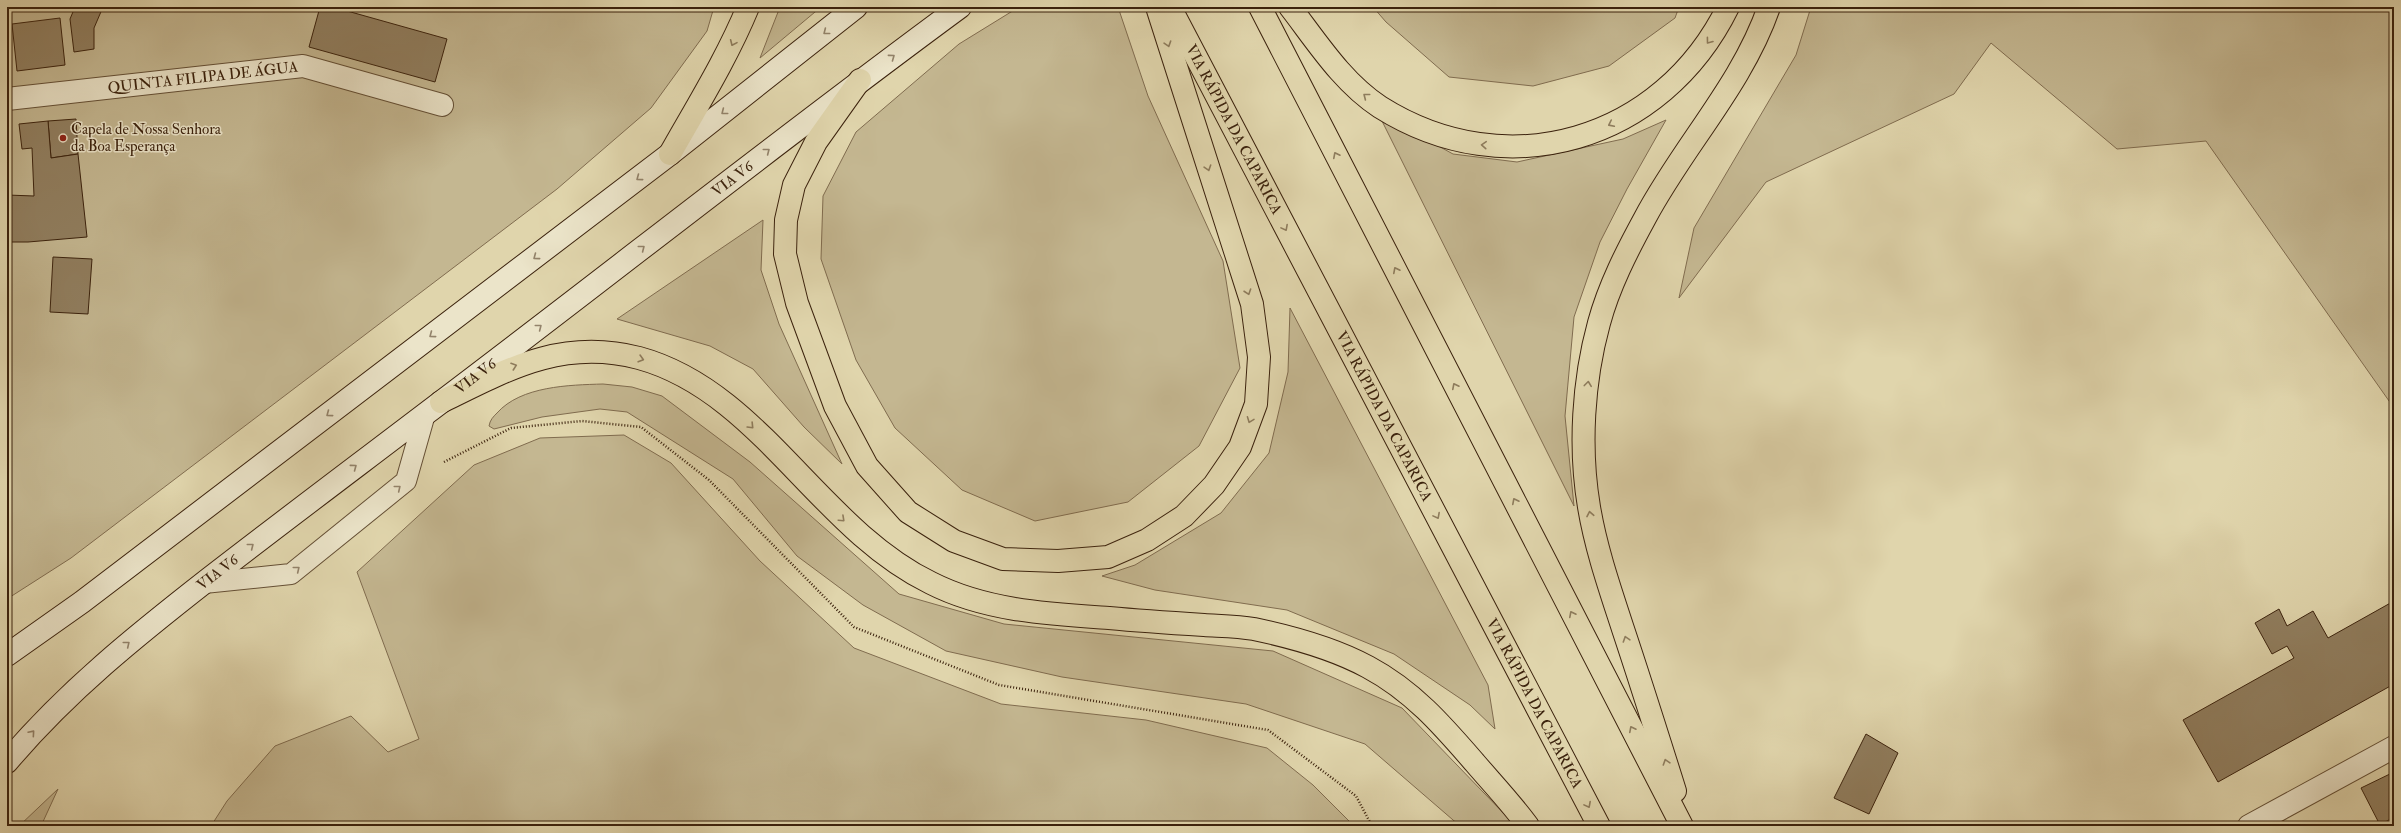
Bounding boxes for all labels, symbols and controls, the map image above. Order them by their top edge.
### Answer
one-way arrow [823,27,830,34]
one-way arrow [1707,37,1714,44]
one-way arrow [730,39,738,46]
one-way arrow [1164,41,1172,48]
street label: VIA RÁPIDA DA CAPARICA [1182,41,1287,218]
one-way arrow [888,54,895,61]
street label: QUINTA FILIPA DE ÁGUA [107,57,299,97]
one-way arrow [1364,94,1371,101]
one-way arrow [721,108,728,115]
one-way arrow [1607,119,1615,127]
place label: Capela de Nossa Senhora da Boa Esperança [71,120,222,157]
marker: Capela de Nossa Senhora da Boa Esperança [58,133,68,143]
one-way arrow [1481,140,1487,149]
one-way arrow [763,149,770,156]
one-way arrow [1334,151,1341,159]
street label: VIA V6 [708,156,758,201]
one-way arrow [1203,164,1212,171]
one-way arrow [636,173,643,181]
one-way arrow [1281,223,1288,231]
one-way arrow [638,245,645,252]
one-way arrow [533,252,540,259]
one-way arrow [1393,267,1401,274]
one-way arrow [1243,288,1251,295]
one-way arrow [534,325,541,332]
street label: VIA RÁPIDA DA CAPARICA [1332,328,1437,505]
one-way arrow [429,331,436,338]
street label: VIA V6 [451,353,501,398]
one-way arrow [638,354,645,363]
one-way arrow [511,363,518,371]
one-way arrow [1583,381,1592,387]
one-way arrow [1452,383,1460,390]
one-way arrow [326,409,333,416]
one-way arrow [1247,416,1255,423]
one-way arrow [746,421,754,429]
one-way arrow [350,465,357,472]
one-way arrow [394,485,401,492]
one-way arrow [1512,498,1519,506]
one-way arrow [1587,511,1595,517]
one-way arrow [1432,512,1440,519]
one-way arrow [837,514,845,522]
one-way arrow [247,544,254,551]
street label: VIA V6 [193,549,243,594]
one-way arrow [293,567,300,574]
one-way arrow [1570,610,1577,618]
street label: VIA RÁPIDA DA CAPARICA [1482,615,1587,792]
one-way arrow [1622,635,1631,642]
one-way arrow [122,642,130,649]
one-way arrow [1629,726,1637,733]
one-way arrow [28,730,35,738]
one-way arrow [1662,759,1671,766]
one-way arrow [1584,801,1591,808]

